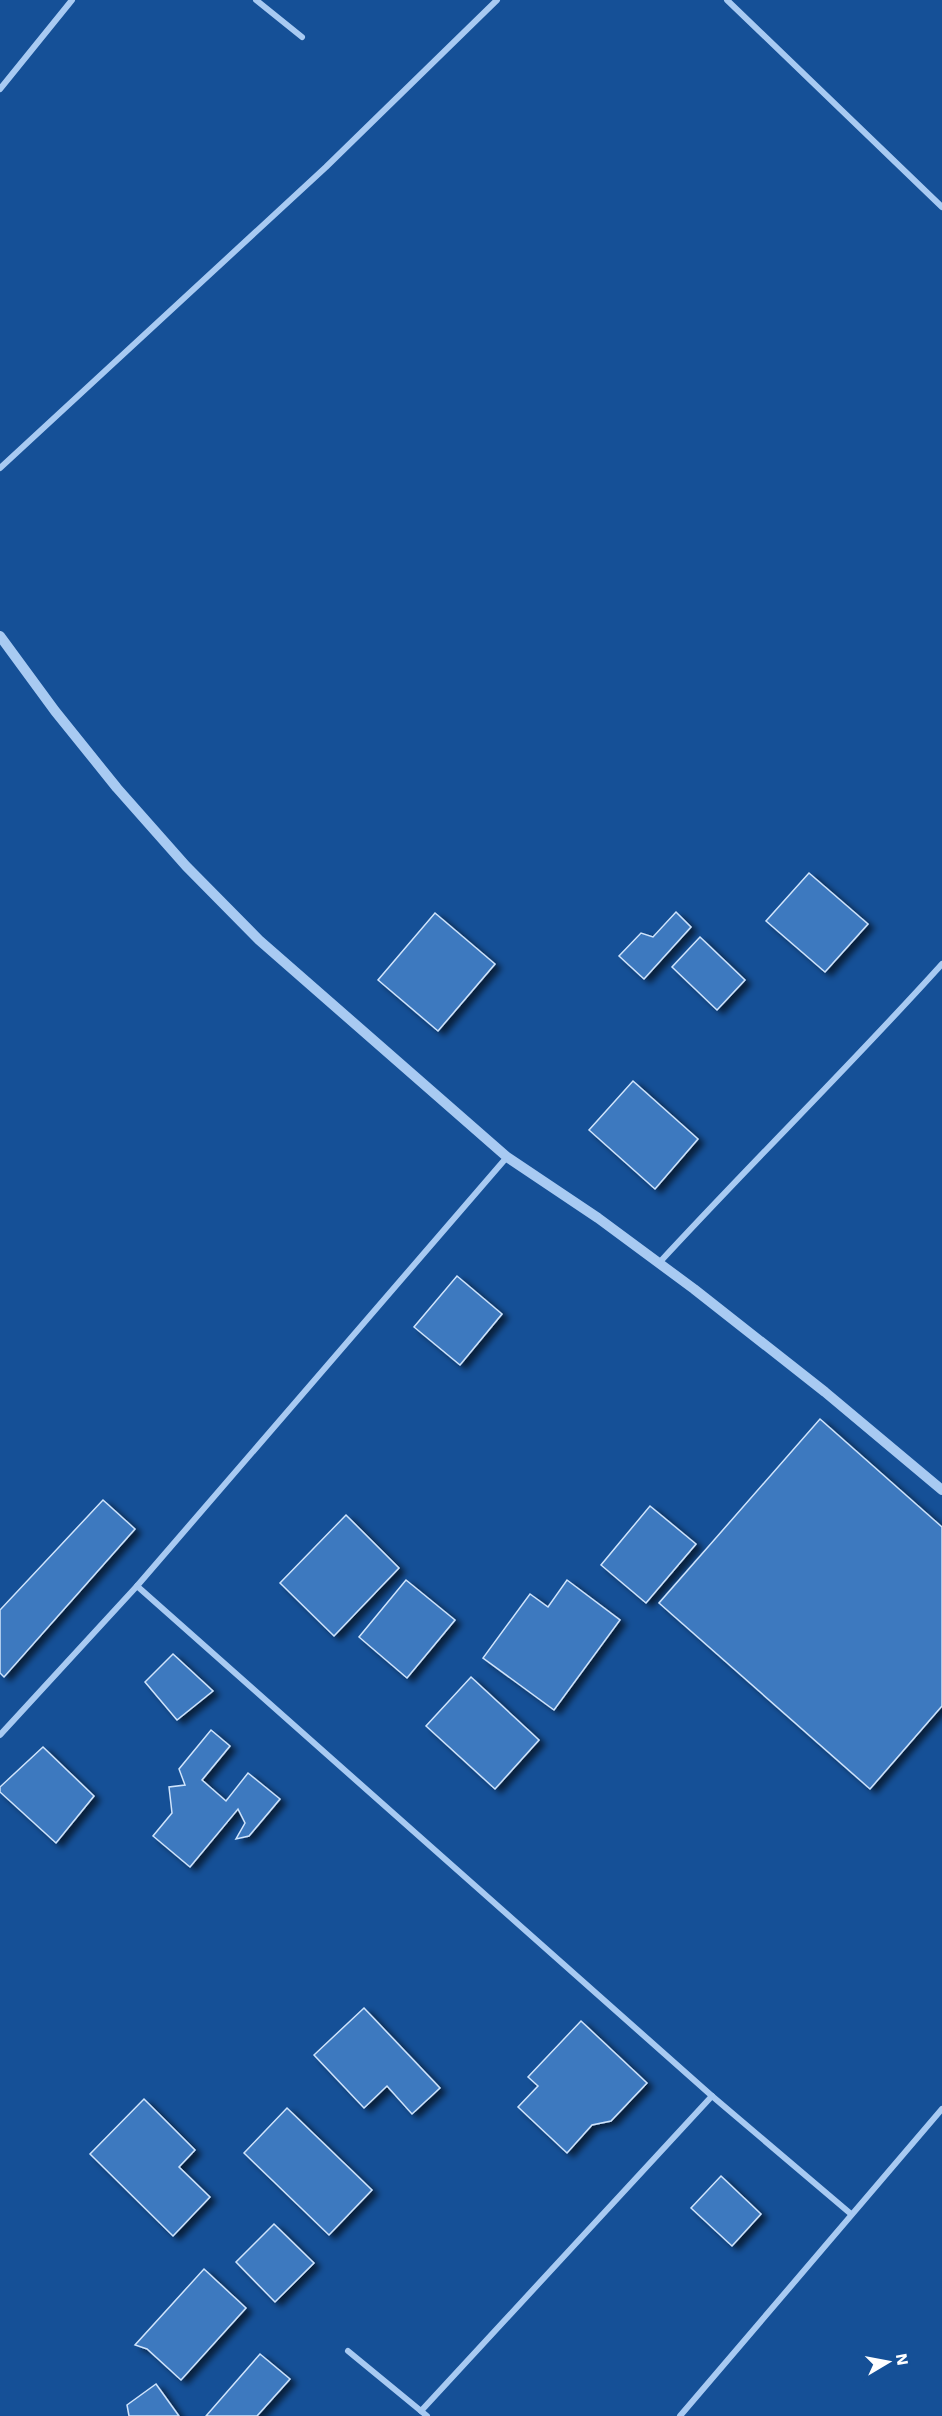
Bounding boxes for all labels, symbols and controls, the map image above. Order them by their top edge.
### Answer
north arrow [858,2332,918,2392]
text: N [892,2352,913,2367]

